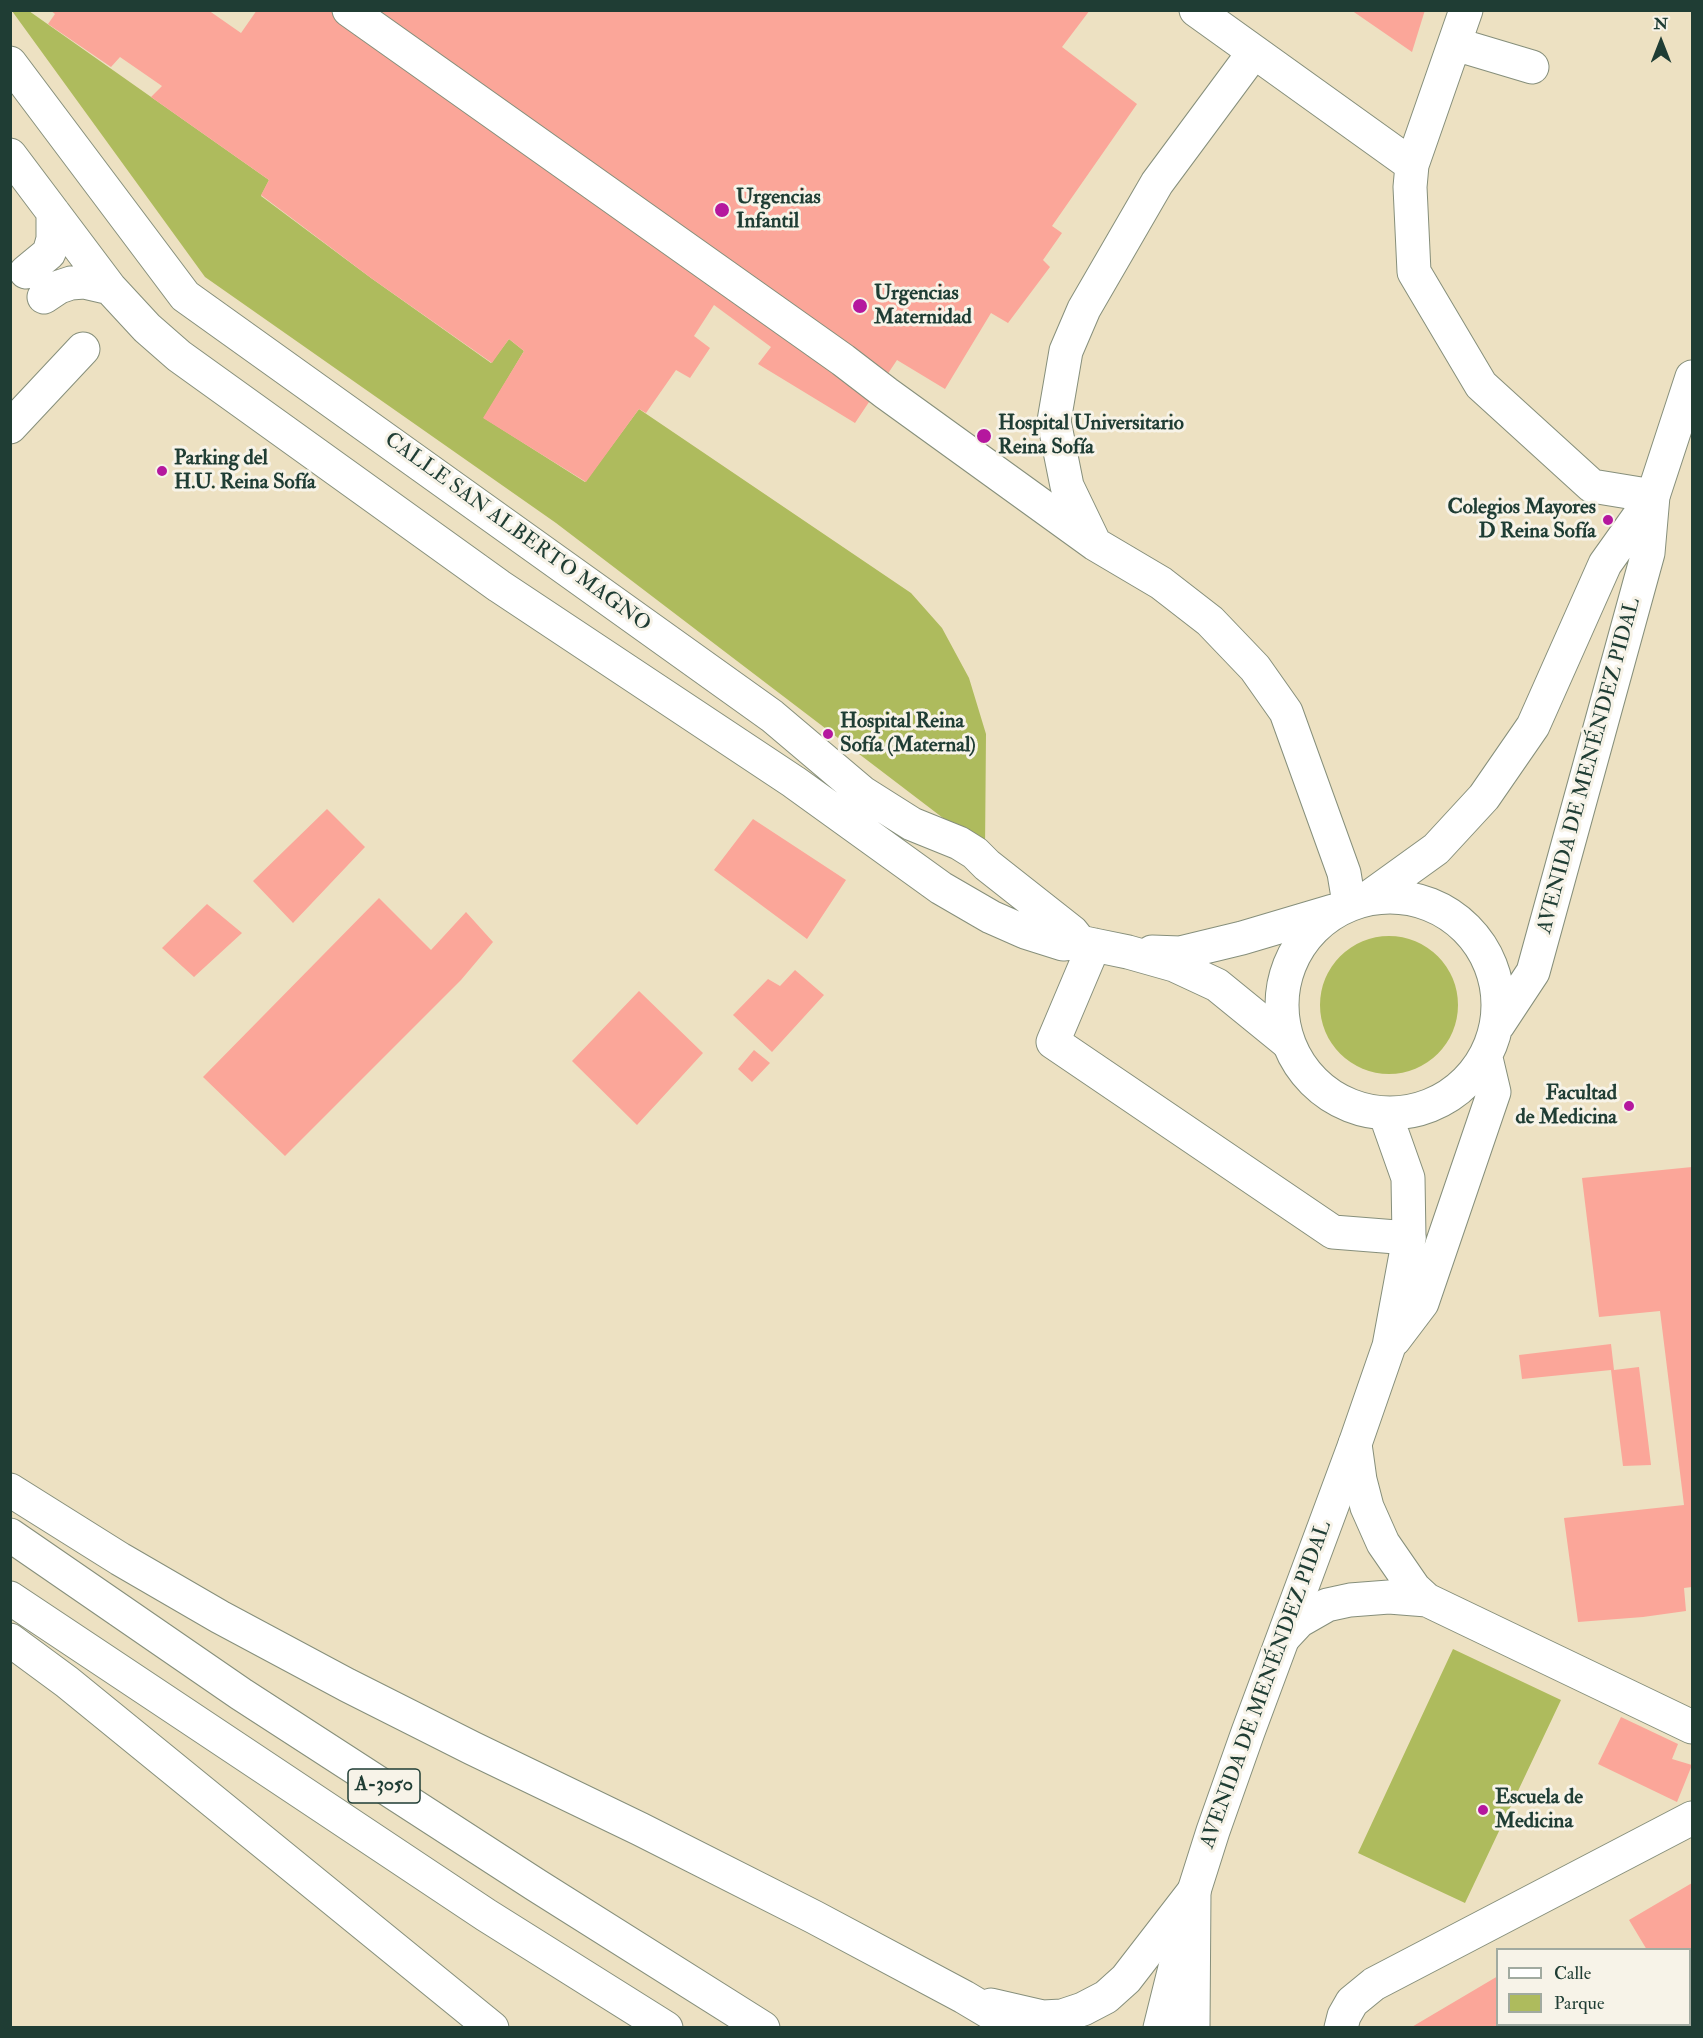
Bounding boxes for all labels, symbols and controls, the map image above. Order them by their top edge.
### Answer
north arrow [1631,12,1691,72]
text: N [1654,14,1668,34]
place label: Urgencias Infantil [736,185,821,235]
marker: Urgencias Infantil [713,201,731,219]
place label: Urgencias Maternidad [874,281,972,331]
marker: Urgencias Maternidad [851,297,869,315]
place label: Hospital Universitario Reina Sofía [998,411,1184,461]
marker: Hospital Universitario Reina Sofía [975,427,993,445]
street label: CALLE SAN ALBERTO MAGNO [379,428,655,638]
place label: Parking del H.U. Reina Sofía [174,446,316,496]
marker: Parking del H.U. Reina Sofía [155,464,169,478]
place label: Colegios Mayores D Reina Sofía [1447,495,1596,545]
marker: Colegios Mayores D Reina Sofía [1601,513,1615,527]
street label: AVENIDA DE MENÉNDEZ PIDAL [1533,595,1647,937]
place label: Hospital Reina Sofía (Maternal) [840,709,976,759]
marker: Hospital Reina Sofía (Maternal) [821,727,835,741]
place label: Facultad de Medicina [1515,1081,1617,1131]
marker: Facultad de Medicina [1622,1099,1636,1113]
street label: AVENIDA DE MENÉNDEZ PIDAL [1196,1518,1338,1852]
road number: A-3050 [348,1769,420,1803]
place label: Escuela de Medicina [1495,1785,1583,1835]
marker: Escuela de Medicina [1476,1803,1490,1817]
legend [1496,1948,1691,2026]
text: Calle [1554,1962,1591,1985]
text: Parque [1554,1992,1604,2015]

